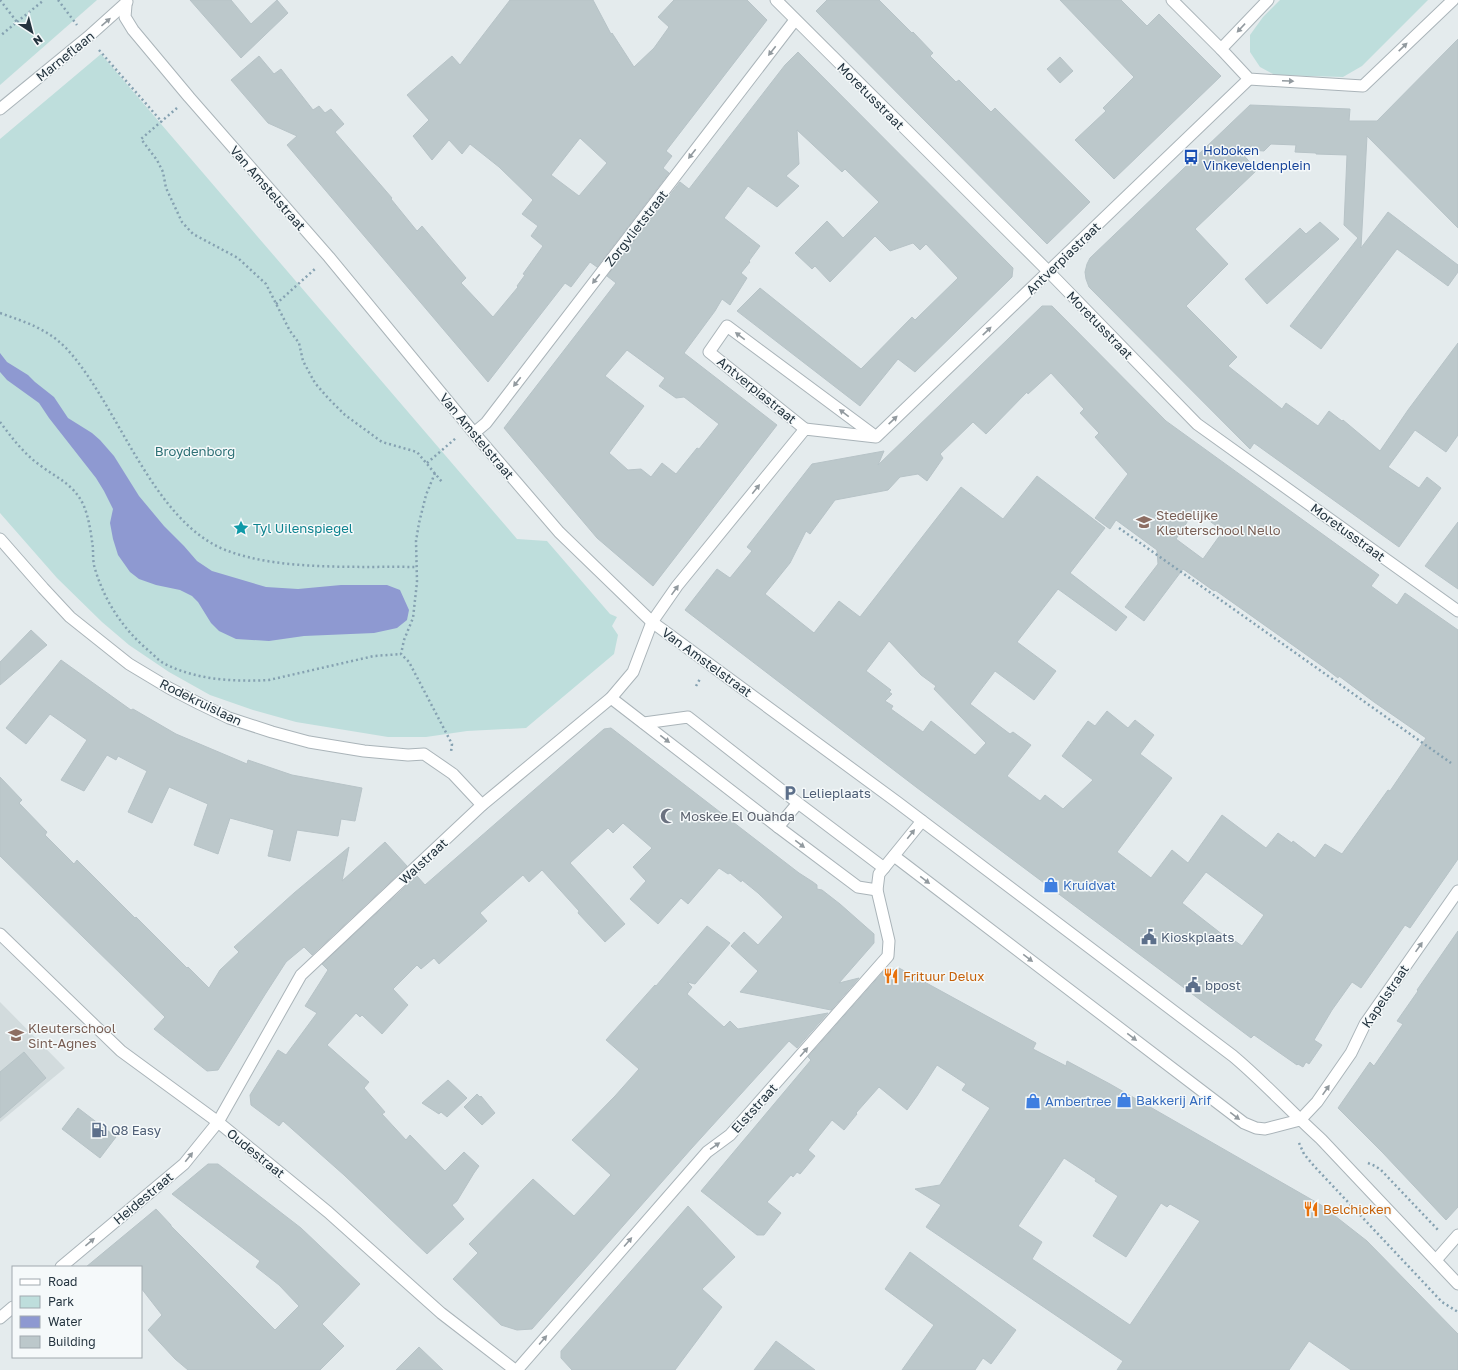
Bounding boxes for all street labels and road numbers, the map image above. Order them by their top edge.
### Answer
street label: Marneflaan [33,28,97,84]
street label: Moretusstraat [834,59,908,133]
street label: Van Amstelstraat [227,142,309,234]
street label: Zorgvlietstraat [601,187,671,269]
street label: Antverpiastraat [1022,218,1104,298]
street label: Moretusstraat [1064,288,1136,362]
street label: Antverpiastraat [714,353,800,427]
street label: Van Amstelstraat [436,390,518,482]
street label: Moretusstraat [1308,500,1388,564]
street label: Van Amstelstraat [659,624,755,700]
street label: Rodekruislaan [157,675,245,729]
street label: Walstraat [396,835,450,887]
street label: Kapelstraat [1358,961,1412,1031]
street label: Elststraat [728,1080,780,1136]
street label: Oudestraat [224,1125,288,1181]
street label: Heidestraat [110,1168,176,1228]

